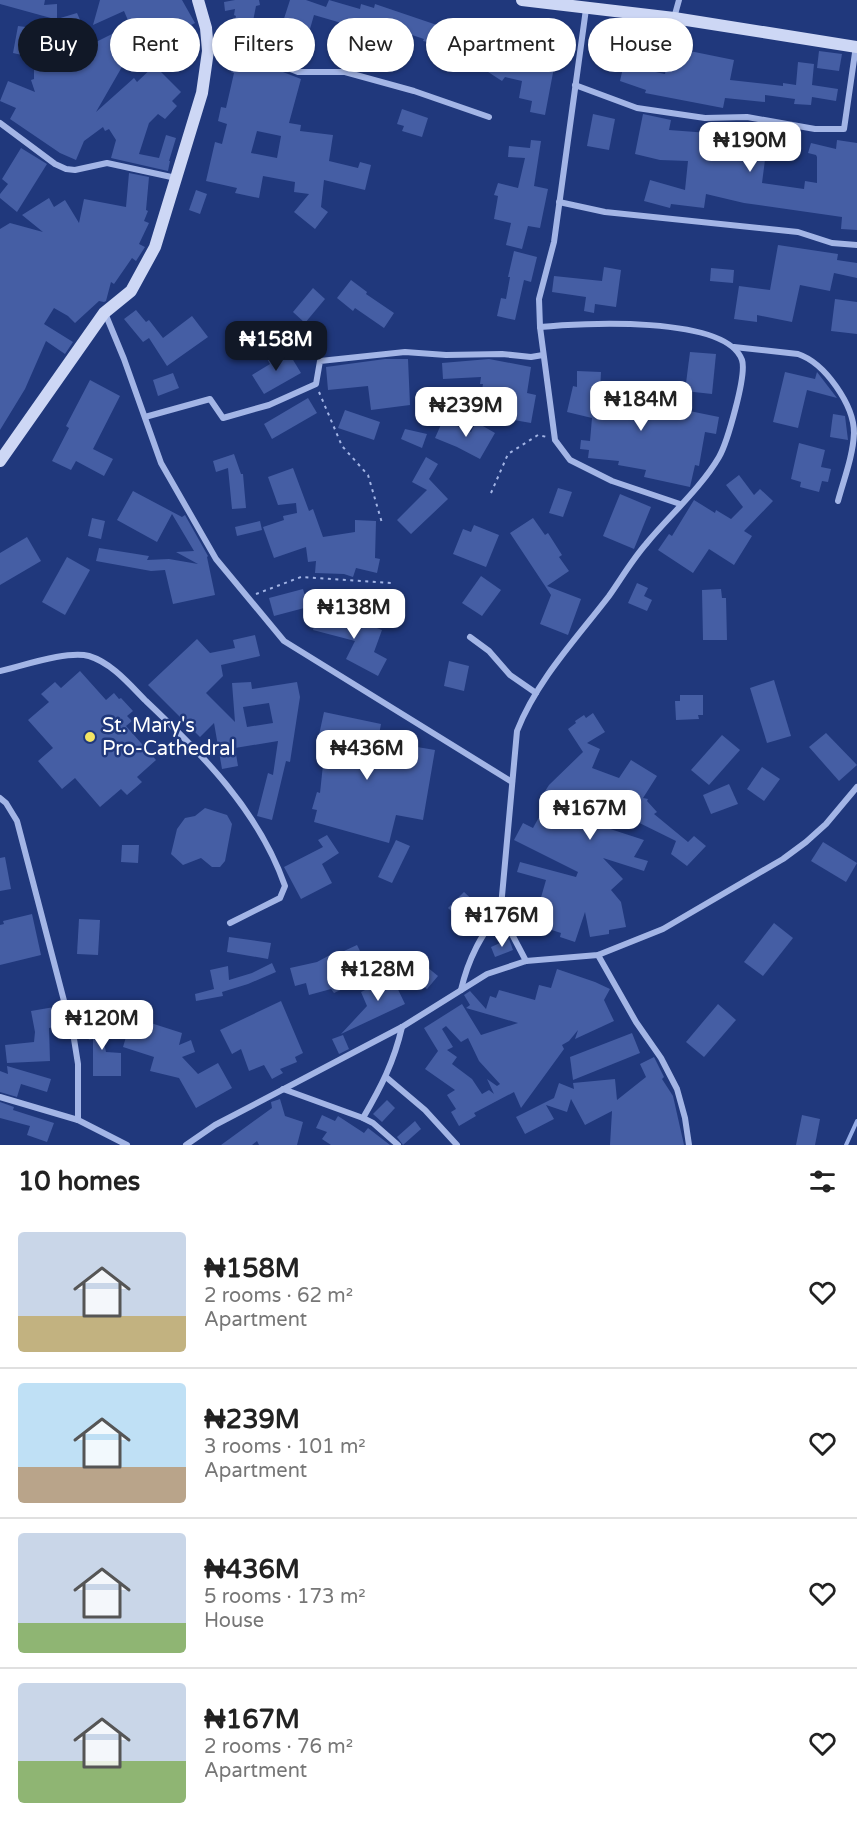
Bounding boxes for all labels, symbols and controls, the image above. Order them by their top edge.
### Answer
chip: Buy [18,18,98,72]
chip: Rent [110,18,200,72]
chip: Filters [212,18,315,72]
chip: New [327,18,414,72]
chip: Apartment [426,18,576,72]
chip: House [588,18,693,72]
pin: ₦190M [708,122,792,173]
text: ₦190M [713,129,787,153]
pin: ₦158M [234,321,318,372]
text: ₦158M [239,328,313,352]
pin: ₦184M [599,381,683,432]
pin: ₦239M [424,387,508,438]
text: ₦184M [604,388,678,412]
text: ₦239M [429,394,503,418]
pin: ₦138M [312,589,396,640]
text: ₦138M [317,596,391,620]
place label: St. Mary's Pro-Cathedral [102,714,236,761]
marker: St. Mary's Pro-Cathedral [83,730,97,744]
pin: ₦436M [325,730,409,781]
text: ₦436M [330,737,404,761]
pin: ₦167M [548,790,632,841]
text: ₦167M [553,797,627,821]
pin: ₦176M [460,897,544,948]
text: ₦176M [465,904,539,928]
pin: ₦128M [336,951,420,1002]
text: ₦128M [341,958,415,982]
pin: ₦120M [60,1000,144,1051]
text: ₦120M [65,1007,139,1031]
icon: filters [806,1165,839,1198]
text: 10 homes [18,1166,140,1197]
text: ₦158M [204,1253,300,1284]
icon: home [66,1256,138,1328]
icon: heart [806,1276,839,1309]
text: 2 rooms · 62 m² [204,1284,353,1308]
text: Apartment [204,1308,307,1332]
text: ₦239M [204,1404,300,1435]
icon: home [66,1407,138,1479]
icon: heart [806,1427,839,1460]
text: 3 rooms · 101 m² [204,1435,366,1459]
text: Apartment [204,1459,307,1483]
text: ₦436M [204,1554,300,1585]
icon: home [66,1557,138,1629]
icon: heart [806,1577,839,1610]
text: 5 rooms · 173 m² [204,1585,366,1609]
text: House [204,1609,264,1633]
text: ₦167M [204,1704,300,1735]
icon: home [66,1707,138,1779]
icon: heart [806,1727,839,1760]
text: 2 rooms · 76 m² [204,1735,353,1759]
text: Apartment [204,1759,307,1783]

